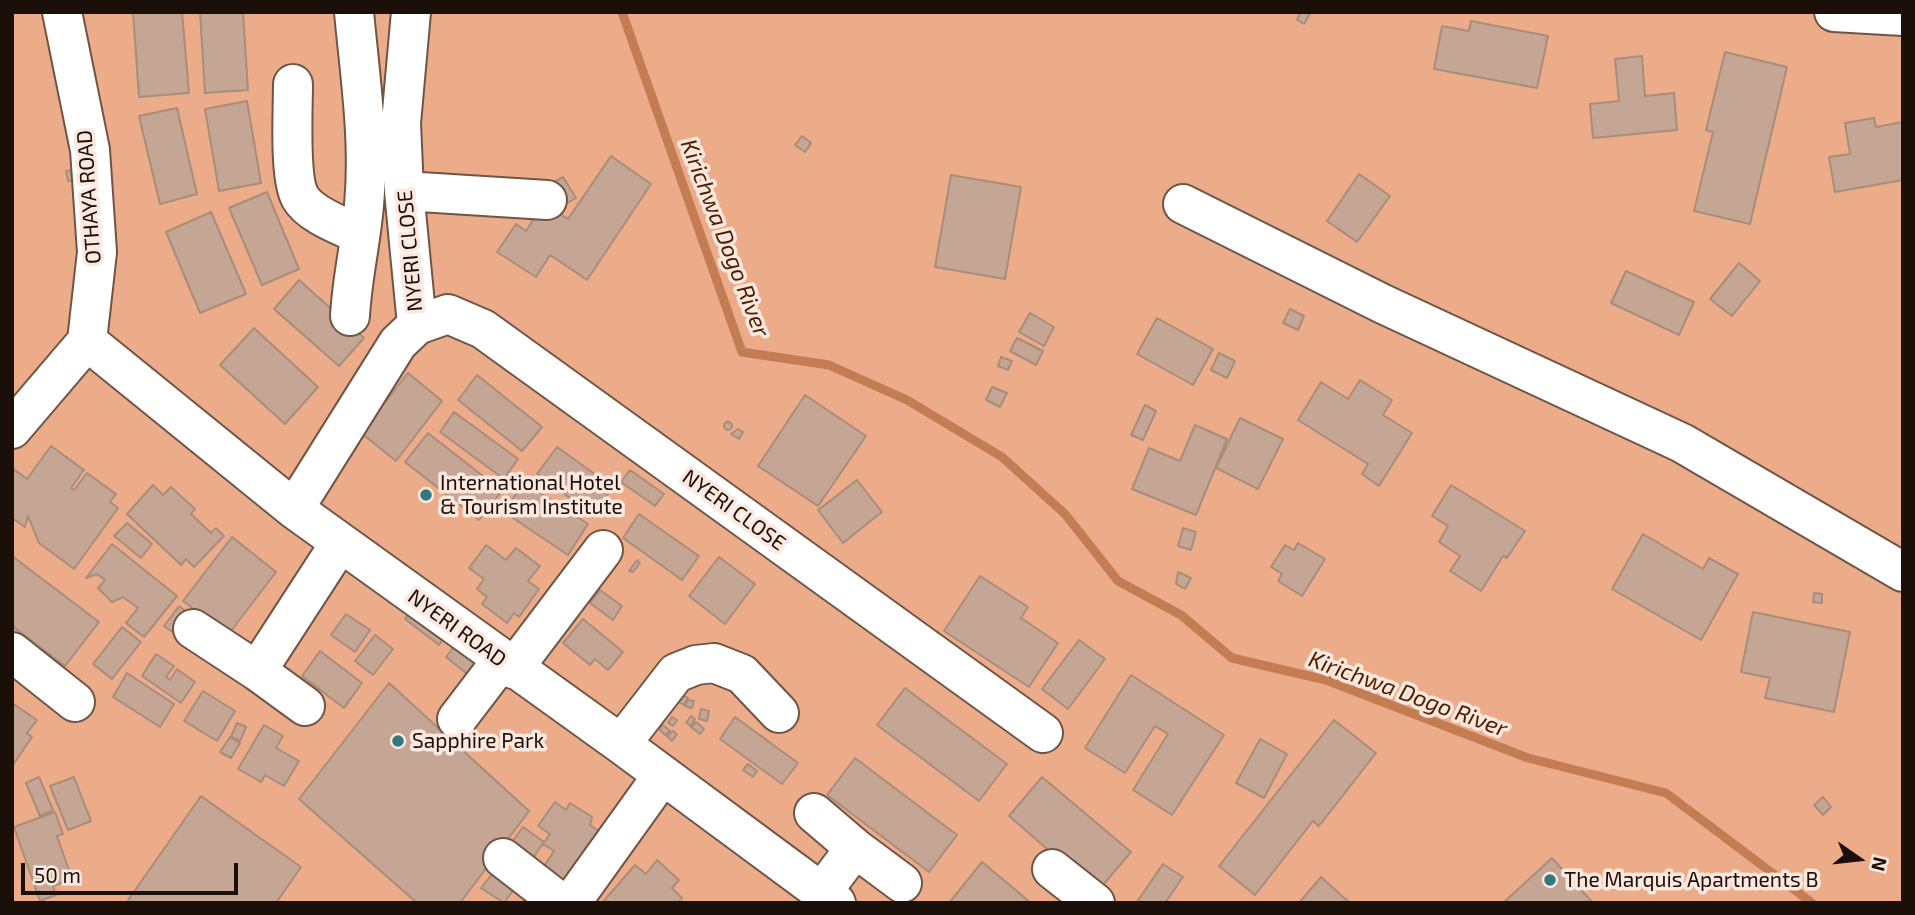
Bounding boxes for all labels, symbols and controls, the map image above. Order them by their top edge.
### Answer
street label: OTHAYA ROAD [72,129,106,265]
water label: Kirichwa Dogo River [675,135,775,341]
street label: NYERI CLOSE [392,189,428,313]
street label: NYERI CLOSE [677,464,791,556]
place label: International Hotel & Tourism Institute [440,470,623,520]
marker: International Hotel & Tourism Institute [418,487,434,503]
street label: NYERI ROAD [403,584,511,672]
water label: Kirichwa Dogo River [1305,645,1511,743]
place label: Sapphire Park [412,728,544,754]
marker: Sapphire Park [390,733,406,749]
north arrow [1824,824,1894,894]
scale bar [24,848,242,892]
text: N [1867,855,1893,874]
text: 50 m [34,862,81,887]
place label: The Marquis Apartments B [1564,867,1818,893]
marker: The Marquis Apartments B [1542,872,1558,888]

